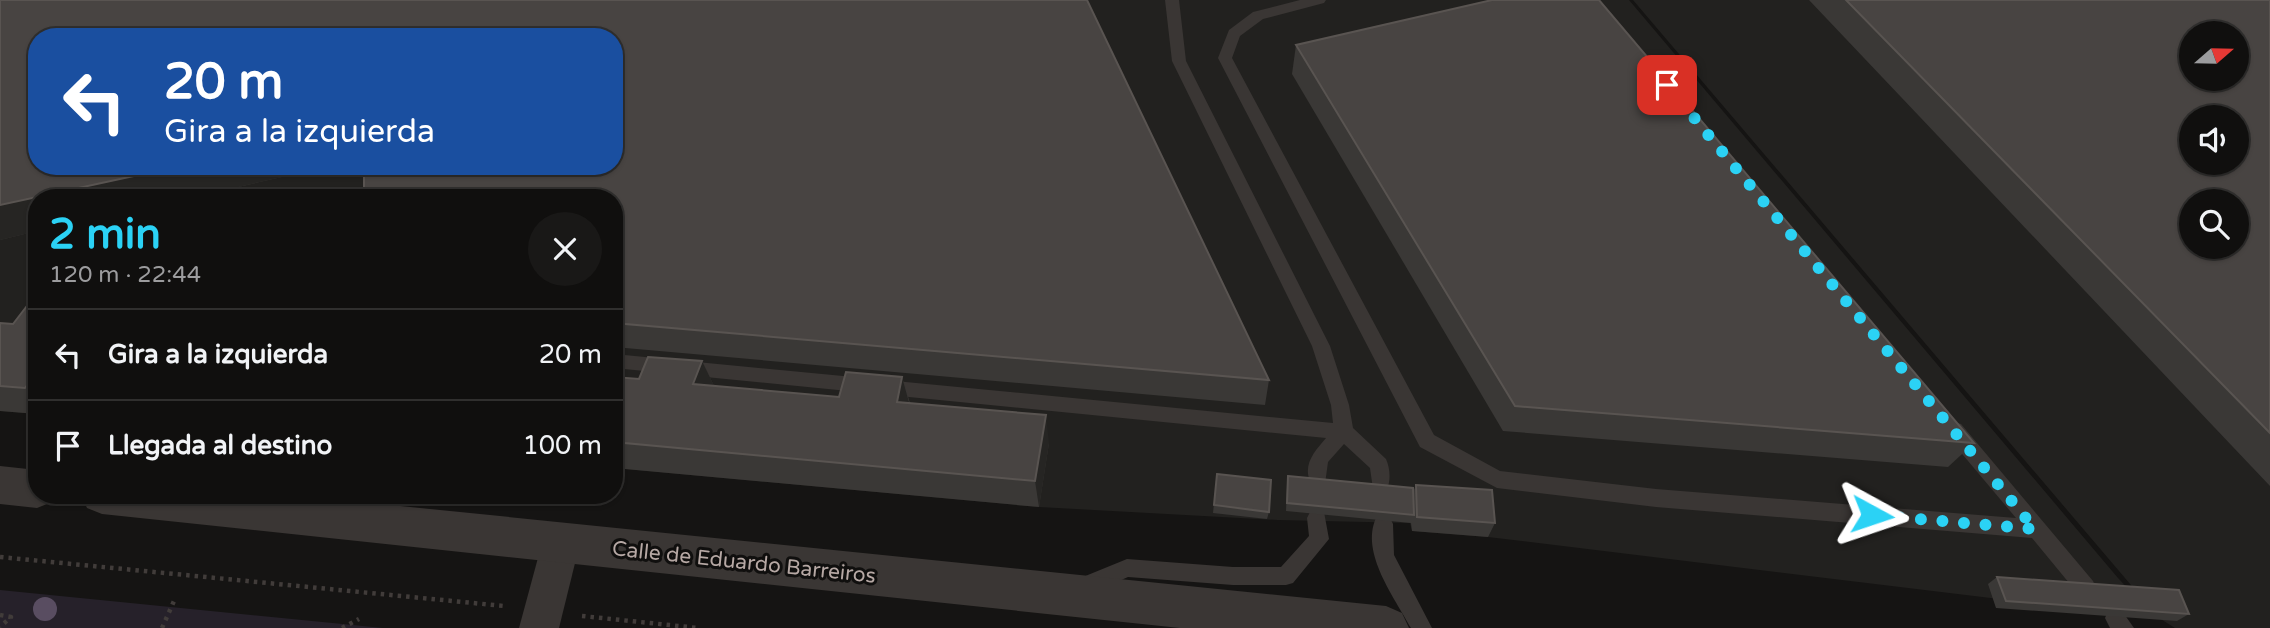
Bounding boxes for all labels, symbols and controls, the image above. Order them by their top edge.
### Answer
north arrow [2179,21,2249,91]
map controls [2179,21,2249,259]
text: 20 m [164,53,283,112]
pin [1637,55,1697,115]
icon: left [49,56,140,147]
icon: arrive [1648,66,1686,104]
button: sound [2179,105,2249,175]
text: Gira a la izquierda [164,113,435,151]
button: search [2179,189,2249,259]
text: 2 min [49,209,161,260]
button: close [528,212,602,286]
text: 120 m · 22:44 [49,261,201,289]
icon: left [49,336,87,374]
text: Gira a la izquierda [108,339,328,370]
text: 20 m [539,339,602,370]
icon: arrive [49,427,87,465]
text: Llegada al destino [108,430,332,461]
text: 100 m [522,430,602,461]
position arrow [1835,478,1909,552]
street label: Calle de Eduardo Barreiros [611,536,877,589]

